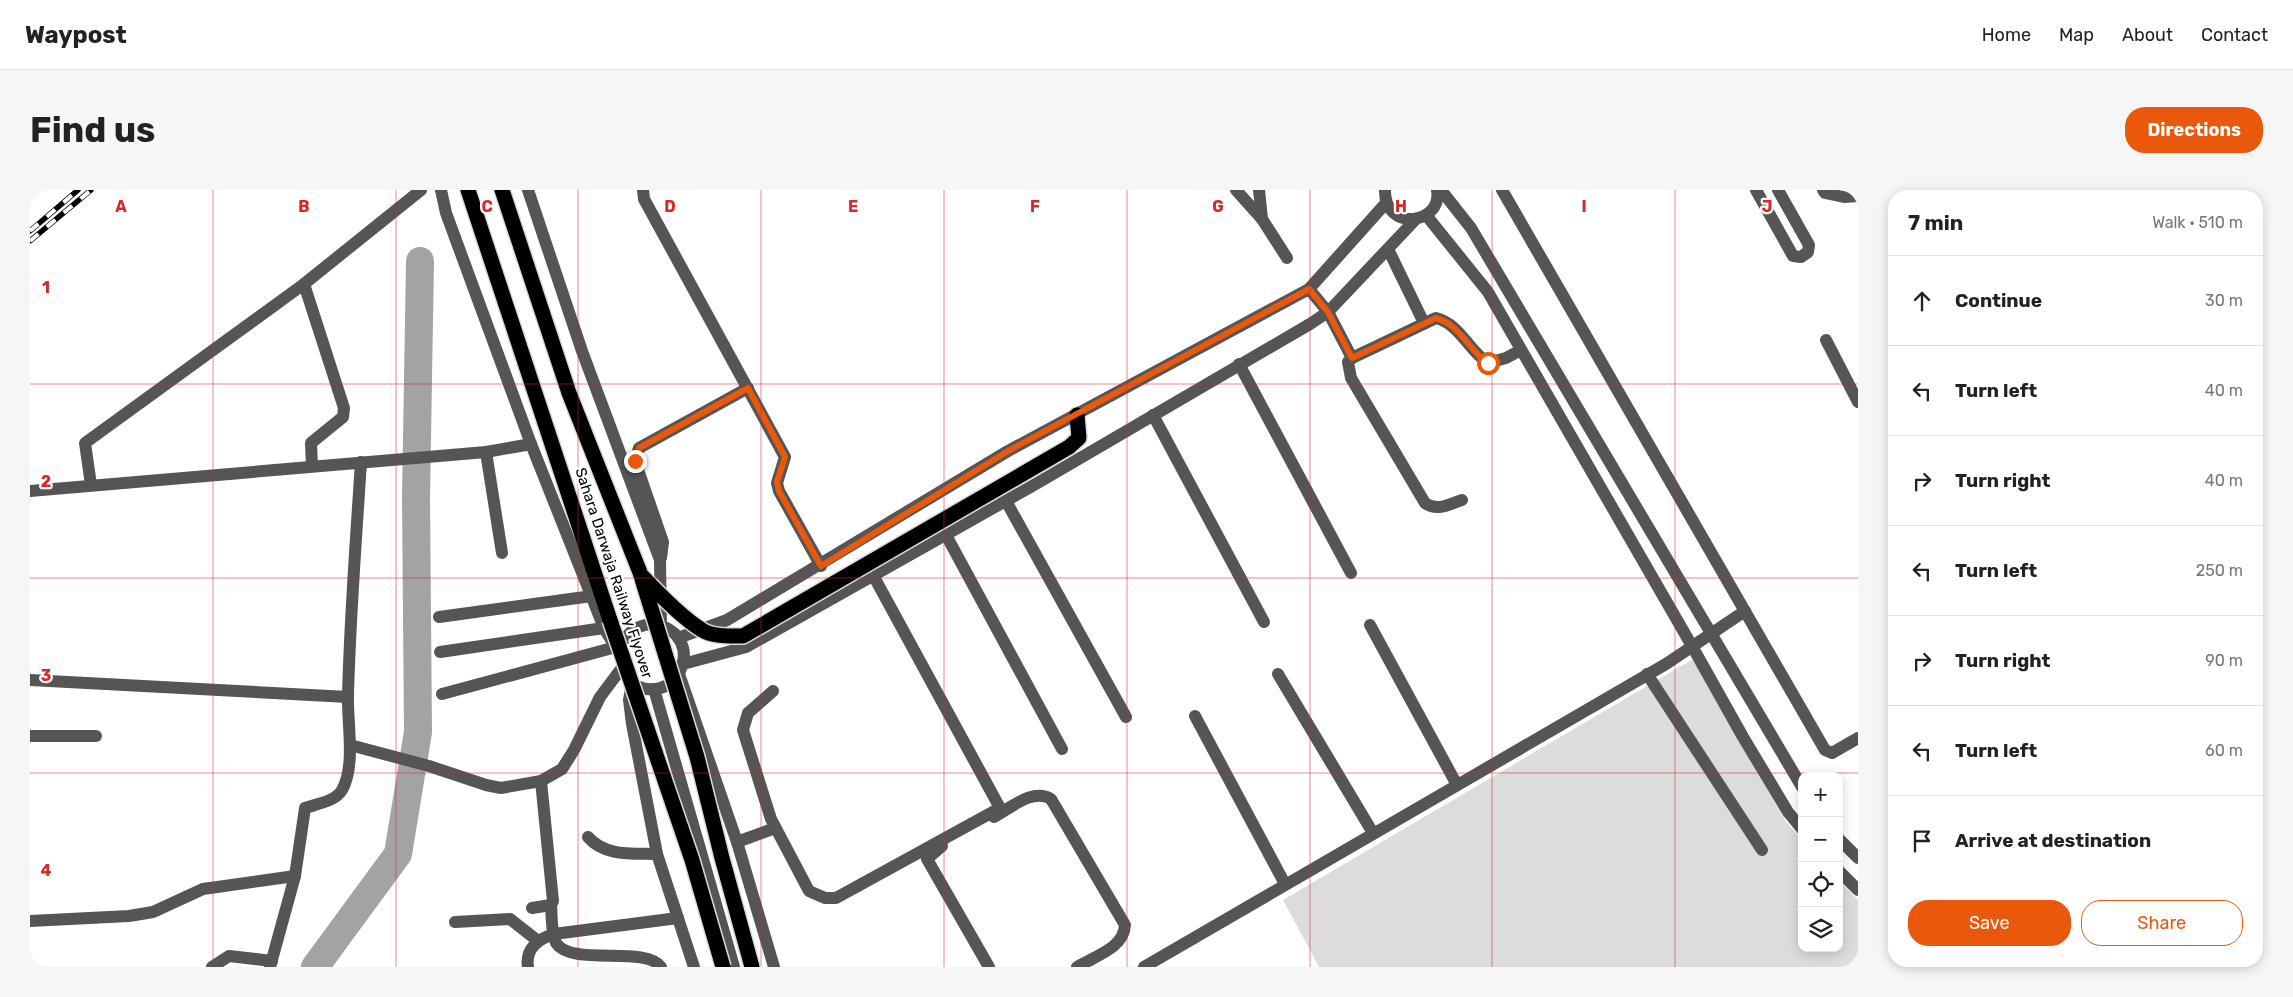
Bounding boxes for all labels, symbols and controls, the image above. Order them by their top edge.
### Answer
text: Waypost [25,21,127,49]
text: Home [1982,24,2031,46]
text: Map [2059,24,2094,46]
text: About [2122,24,2173,46]
text: Contact [2201,24,2268,46]
button: Directions [2125,107,2263,153]
text: Find us [30,109,155,151]
text: A [115,197,127,216]
text: B [298,197,310,216]
text: C [481,197,493,216]
text: D [664,197,676,216]
text: E [848,197,858,216]
text: F [1030,197,1040,216]
text: G [1212,197,1224,216]
text: H [1395,197,1407,216]
text: I [1581,197,1587,216]
text: J [1762,197,1772,216]
text: 7 min [1908,210,1963,235]
text: Walk · 510 m [2152,213,2243,232]
text: 1 [42,278,50,297]
icon: ahead [1908,287,1936,315]
text: Continue [1955,289,2042,312]
text: 30 m [2205,291,2243,310]
route start [1477,352,1500,375]
icon: left [1908,377,1936,405]
text: Turn left [1955,379,2037,402]
text: 40 m [2205,381,2243,400]
route end [624,450,647,473]
street label: Sahara Darwaja Railway Flyover [571,465,657,681]
icon: right [1908,467,1936,495]
text: Turn right [1955,469,2050,492]
text: 40 m [2205,471,2243,490]
text: 2 [41,472,51,491]
icon: left [1908,557,1936,585]
text: Turn left [1955,559,2037,582]
text: 250 m [2196,561,2243,580]
icon: right [1908,647,1936,675]
text: Turn right [1955,649,2050,672]
text: 90 m [2205,651,2243,670]
text: 3 [41,666,51,685]
icon: left [1908,737,1936,765]
text: Turn left [1955,739,2037,762]
text: 60 m [2205,741,2243,760]
map controls [1798,772,1843,952]
button: + [1798,772,1843,817]
button: − [1798,817,1843,862]
icon: arrive [1908,827,1936,855]
text: Arrive at destination [1955,829,2151,852]
text: 4 [41,861,52,880]
button: locate [1798,862,1843,907]
button: Save [1908,900,2071,946]
button: Share [2081,900,2243,946]
button: layers [1798,907,1843,952]

